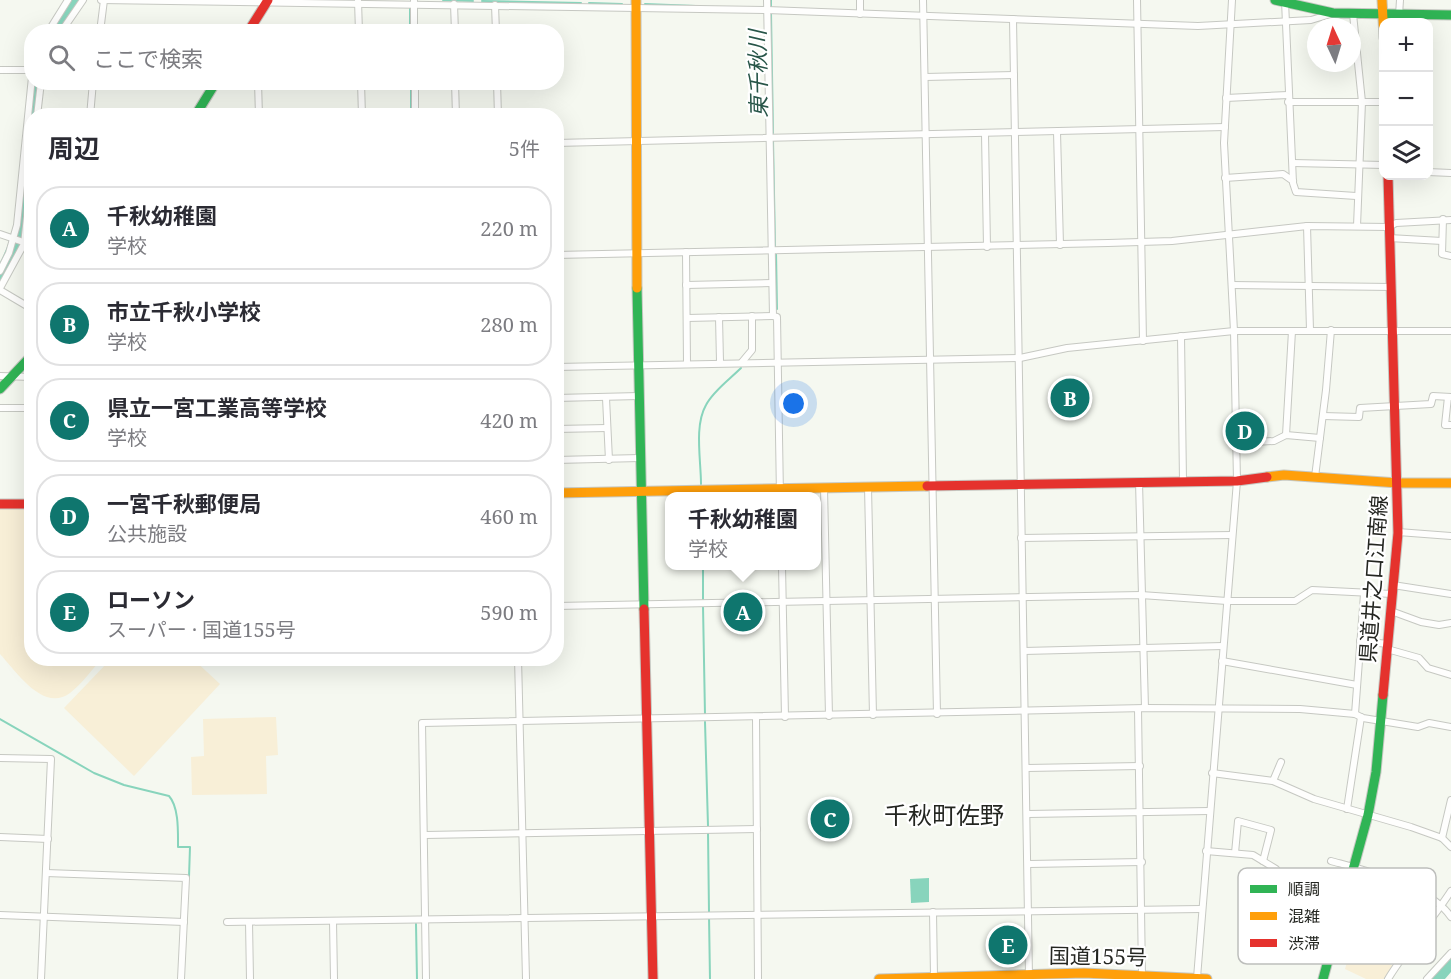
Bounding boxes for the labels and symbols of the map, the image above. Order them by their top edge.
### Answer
north arrow [1307,18,1361,72]
water label: 東千秋川 [741,28,773,118]
pin: B [1050,376,1090,420]
your location [779,389,808,418]
pin: D [1226,408,1264,454]
street label: 県道井之口江南線 [1353,494,1393,664]
pin: A [724,590,762,634]
pin: C [810,796,850,842]
district label: 千秋町佐野 [884,798,1004,831]
legend [1238,868,1436,964]
text: 順調 [1288,878,1320,900]
text: 混雑 [1288,905,1320,927]
pin: E [988,922,1028,968]
text: 渋滞 [1288,932,1320,954]
street label: 国道155号 [1049,941,1147,971]

